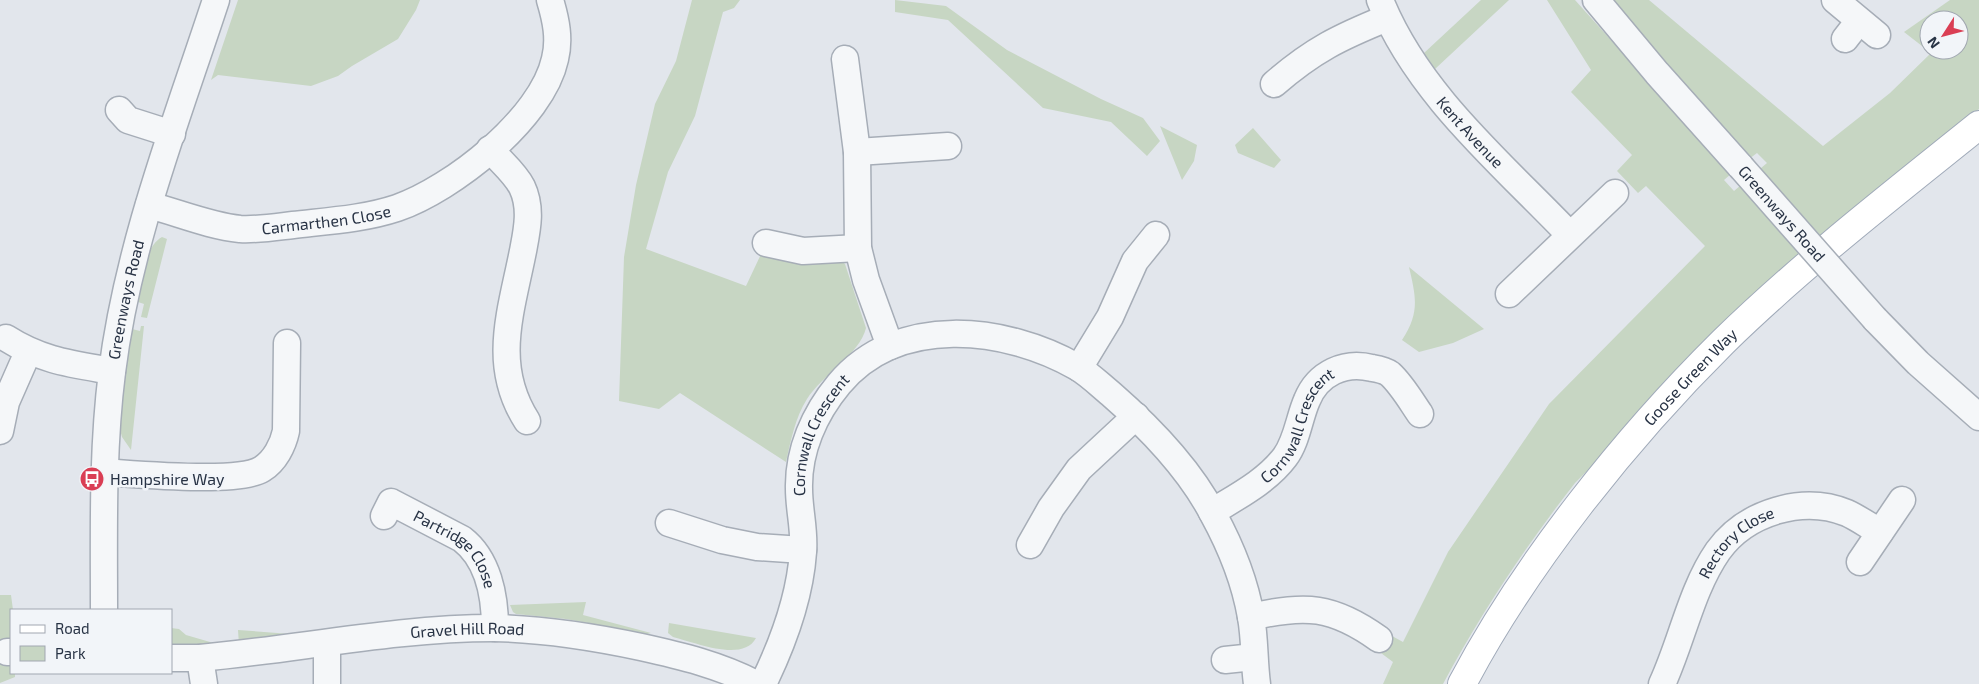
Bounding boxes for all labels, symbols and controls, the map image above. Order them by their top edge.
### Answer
north arrow [1919,10,1969,60]
text: N [1923,34,1943,52]
street label: Kent Avenue [1433,92,1508,172]
street label: Greenways Road [1735,161,1830,265]
street label: Carmarthen Close [261,200,393,238]
street label: Greenways Road [104,238,147,361]
street label: Goose Green Way [1639,323,1741,429]
street label: Cornwall Crescent [1256,363,1337,487]
street label: Cornwall Crescent [789,369,853,496]
bus stop icon: Hampshire Way [79,466,105,492]
place label: Hampshire Way [110,469,225,488]
street label: Rectory Close [1694,502,1776,581]
street label: Partridge Close [411,506,500,590]
legend [10,609,172,674]
street label: Gravel Hill Road [409,618,525,641]
text: Road [55,619,90,637]
text: Park [55,644,86,662]

